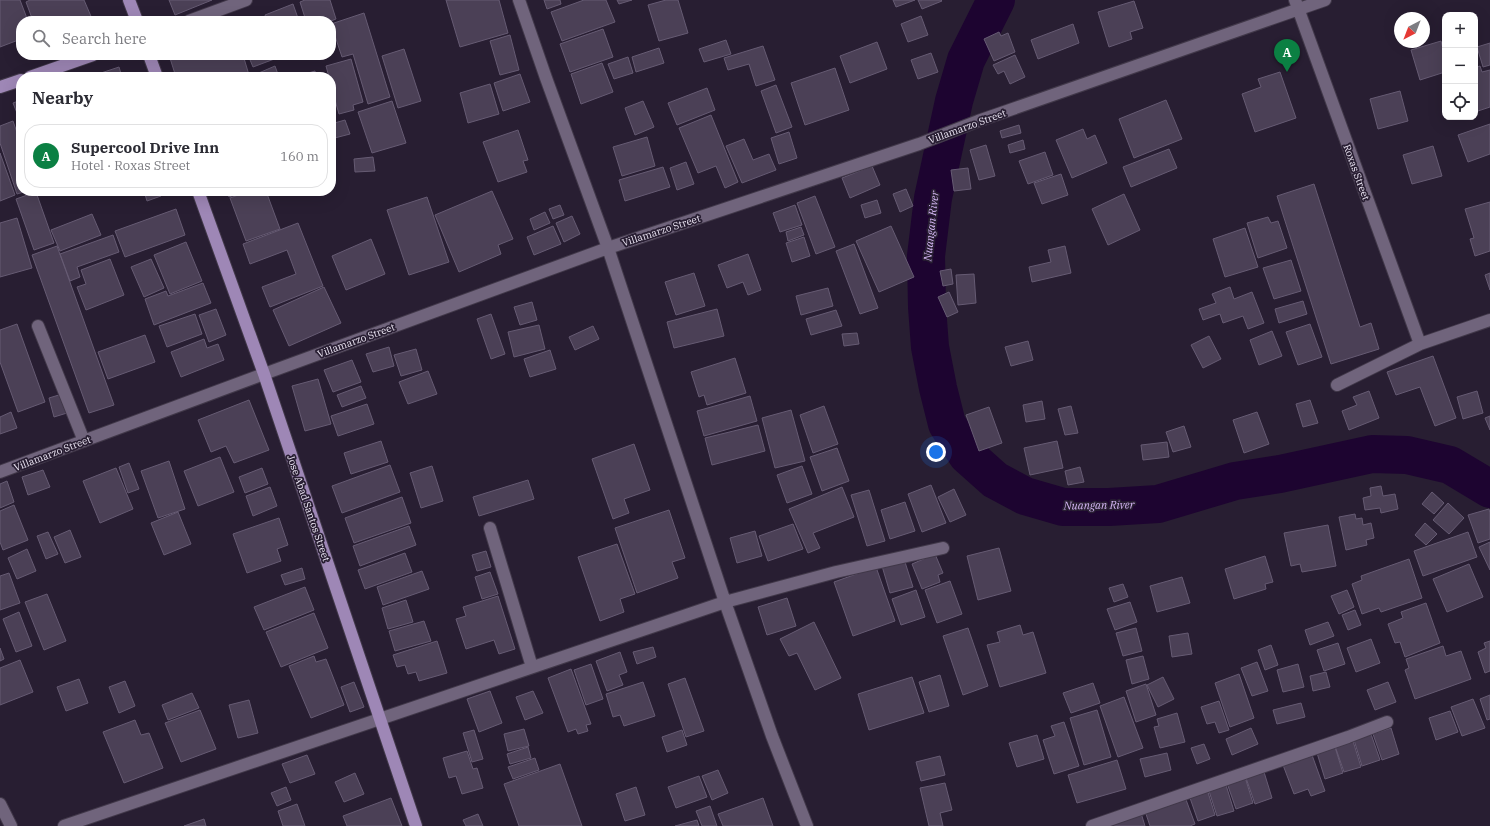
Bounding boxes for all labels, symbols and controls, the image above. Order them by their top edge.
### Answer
north arrow [1394,12,1430,48]
map controls [1442,12,1478,120]
button: + [1442,12,1478,48]
search box [16,16,336,60]
icon: search [30,27,52,49]
text: Search here [62,29,147,48]
pin: A [1274,39,1300,72]
button: − [1442,48,1478,84]
button: locate [1442,84,1478,120]
text: Nearby [32,87,93,109]
street label: Villamarzo Street [927,106,1008,147]
text: Supercool Drive Inn [71,138,219,157]
street label: Roxas Street [1340,143,1373,202]
text: A [41,148,51,165]
text: 160 m [280,148,319,165]
text: Hotel · Roxas Street [71,157,190,174]
water label: Nuangan River [920,189,942,263]
street label: Villamarzo Street [620,212,702,249]
street label: Villamarzo Street [316,320,397,361]
street label: Villamarzo Street [12,433,93,474]
your location [926,442,946,462]
street label: Jose Abad Santos Street [284,453,333,564]
water label: Nuangan River [1063,497,1136,513]

